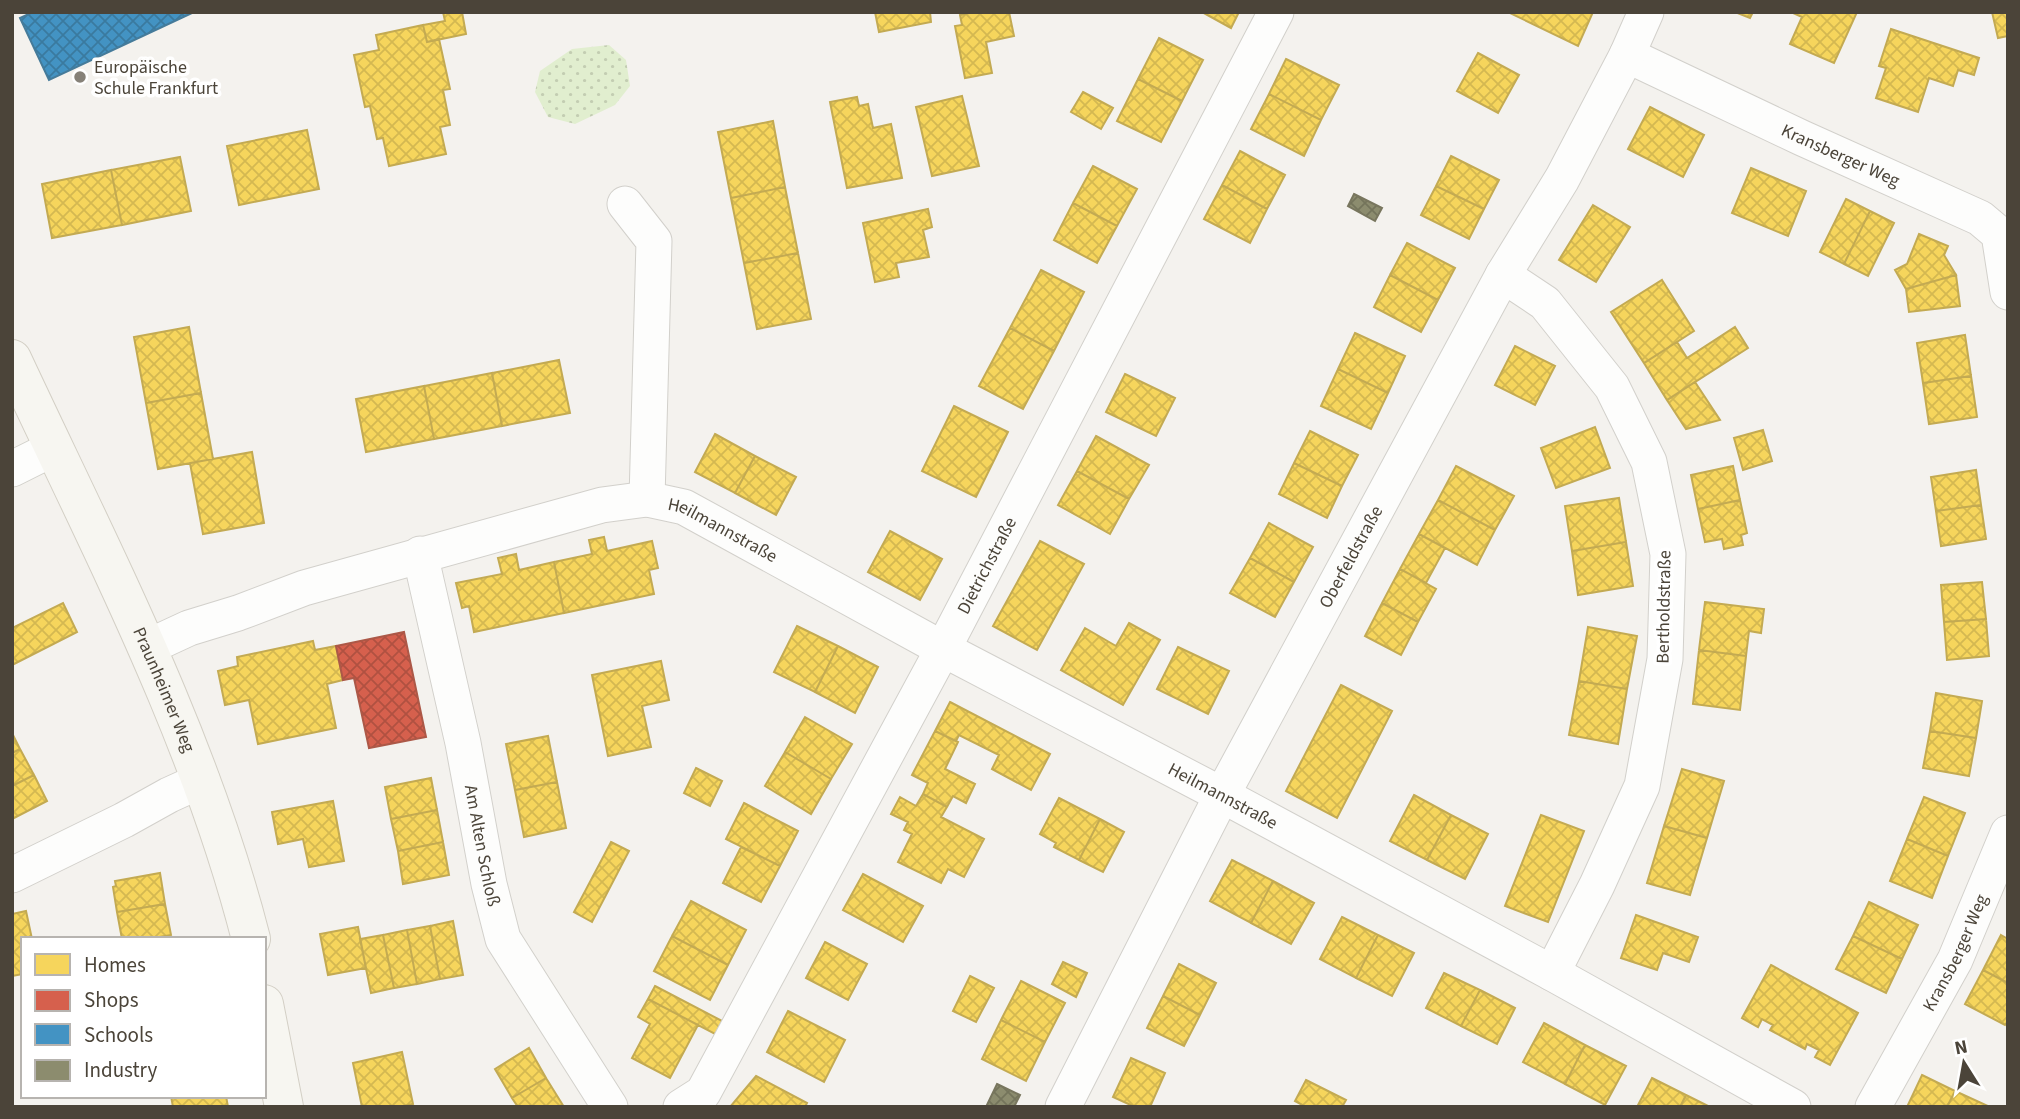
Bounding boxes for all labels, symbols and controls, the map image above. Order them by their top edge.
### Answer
place label: Europäische Schule Frankfurt [94,55,218,101]
marker: Europäische Schule Frankfurt [72,69,88,85]
street label: Kransberger Weg [1777,118,1904,193]
street label: Heilmannstraße [666,491,782,568]
street label: Oberfeldstraße [1313,501,1389,612]
street label: Dietrichstraße [951,512,1022,619]
street label: Bertholdstraße [1651,550,1677,664]
street label: Praunheimer Weg [127,623,202,756]
street label: Heilmannstraße [1164,756,1282,835]
street label: Am Alten Schloß [458,783,507,909]
street label: Kransberger Weg [1916,890,1994,1016]
legend [21,937,266,1098]
text: Homes [84,950,146,980]
text: Shops [84,985,139,1015]
text: Schools [84,1020,153,1050]
north arrow [1929,1028,1999,1098]
text: N [1952,1033,1970,1062]
text: Industry [84,1055,157,1085]

